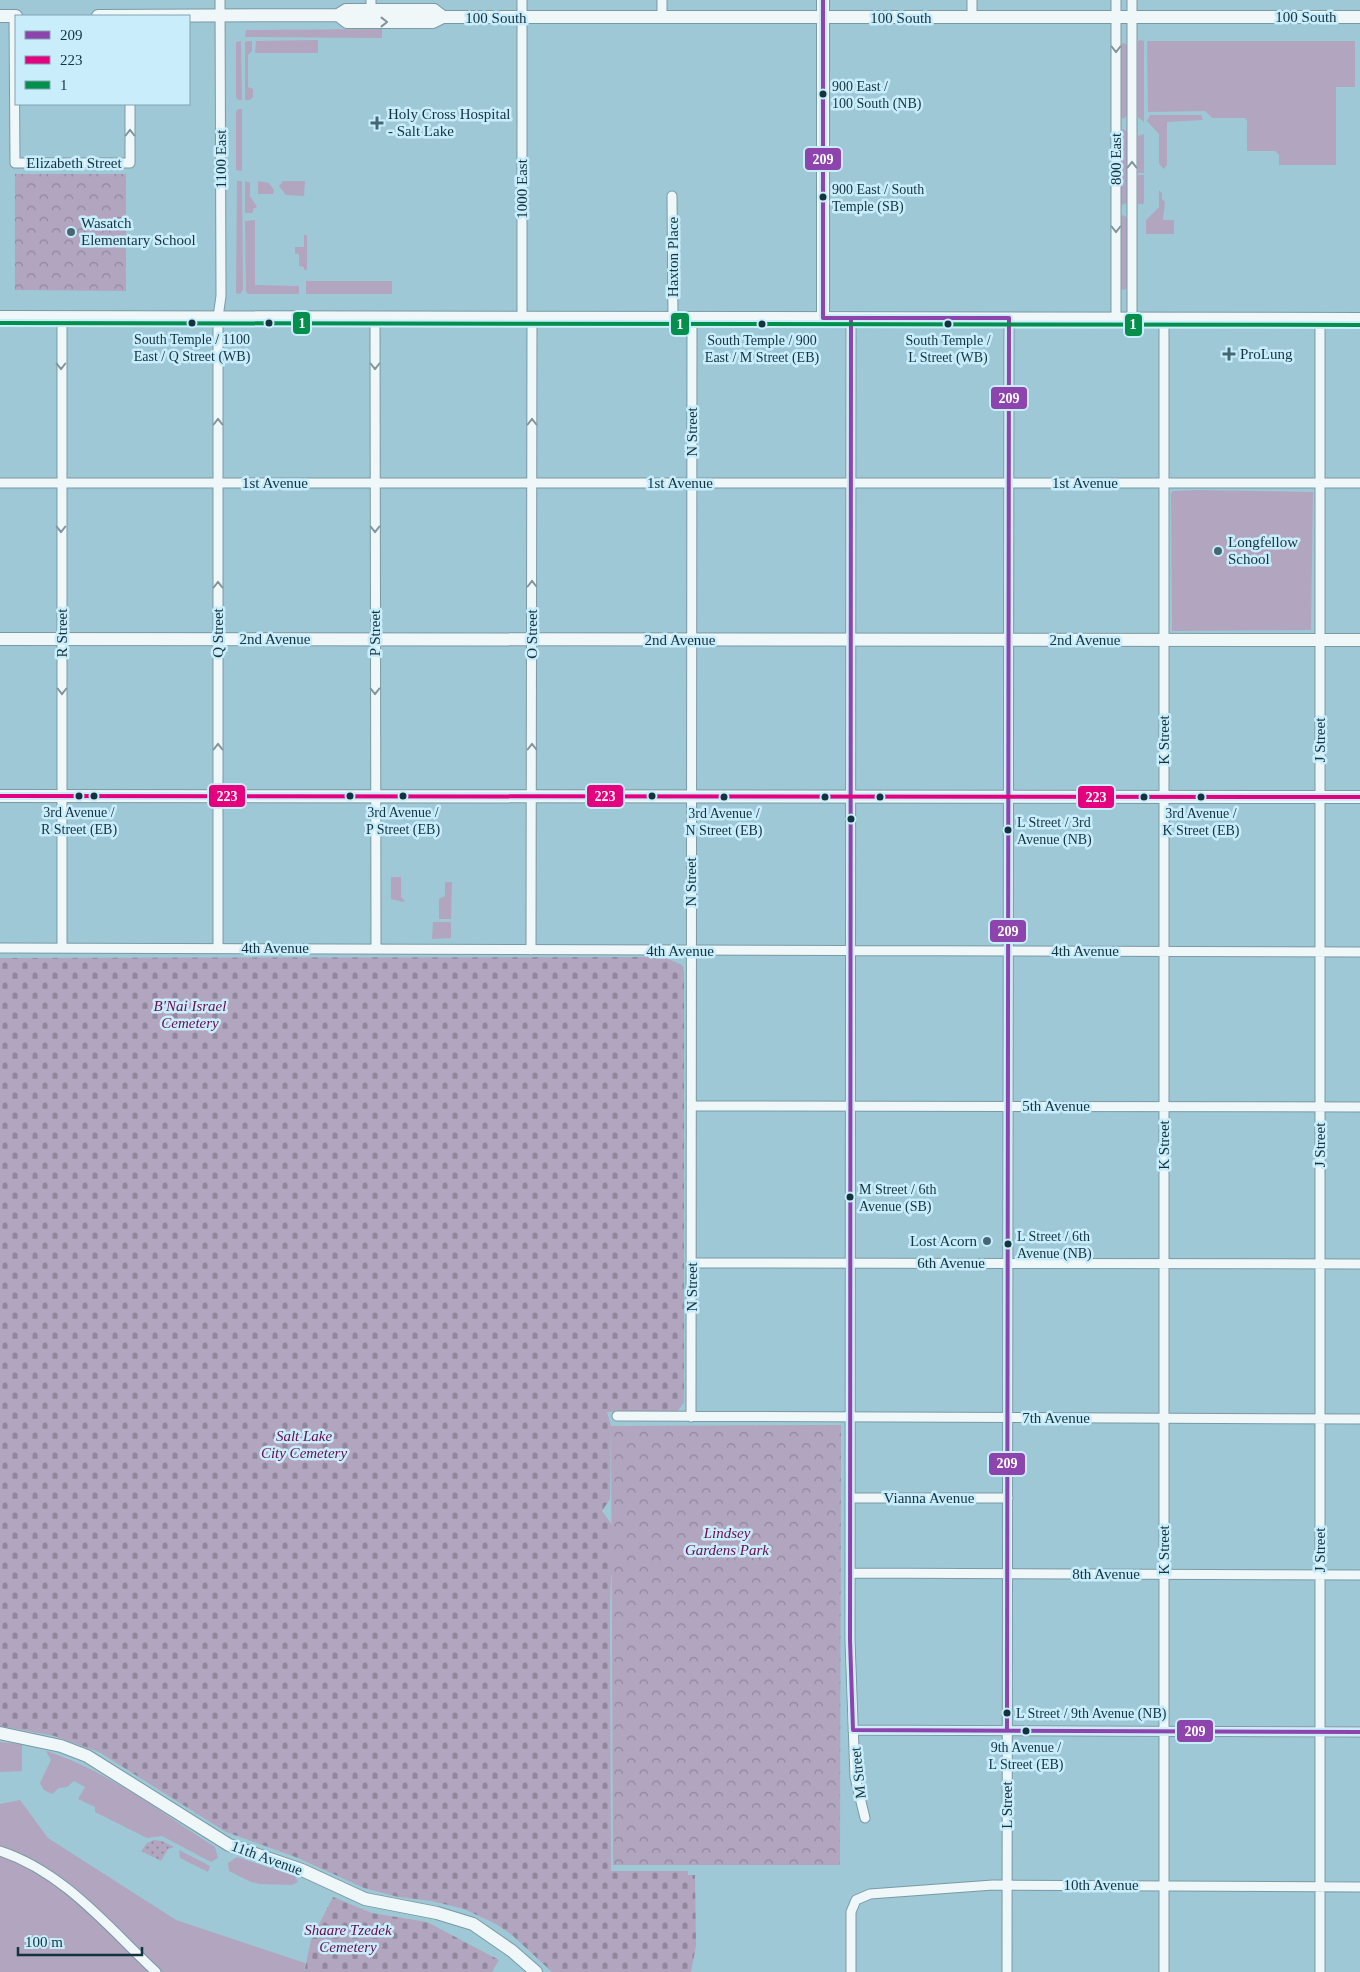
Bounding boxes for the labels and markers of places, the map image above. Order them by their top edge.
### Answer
place label: 900 East / 100 South (NB) [832,79,922,112]
marker: 900 East / 100 South (NB) [818,89,828,99]
place label: Holy Cross Hospital - Salt Lake [388,106,511,139]
marker: Holy Cross Hospital - Salt Lake [370,116,384,130]
place label: 900 East / South Temple (SB) [832,182,924,215]
marker: 900 East / South Temple (SB) [818,192,828,202]
place label: Wasatch Elementary School [81,215,196,248]
marker: Wasatch Elementary School [65,226,77,238]
marker: South Temple / 1100 East / Q Street (WB) [187,318,197,328]
unlabelled marker [264,318,274,328]
marker: South Temple / 900 East / M Street (EB) [757,319,767,329]
marker: South Temple / L Street (WB) [943,319,953,329]
place label: South Temple / 1100 East / Q Street (WB) [134,332,251,365]
place label: South Temple / 900 East / M Street (EB) [705,333,819,366]
place label: South Temple / L Street (WB) [905,333,991,366]
place label: ProLung [1240,346,1293,362]
marker: ProLung [1222,347,1236,361]
place label: Longfellow School [1228,534,1298,567]
marker: Longfellow School [1212,545,1224,557]
marker: 3rd Avenue / R Street (EB) [74,791,84,801]
unlabelled marker [89,791,99,801]
unlabelled marker [345,791,355,801]
marker: 3rd Avenue / P Street (EB) [398,791,408,801]
unlabelled marker [647,791,657,801]
marker: 3rd Avenue / N Street (EB) [719,792,729,802]
unlabelled marker [820,792,830,802]
unlabelled marker [875,792,885,802]
unlabelled marker [1139,792,1149,802]
marker: 3rd Avenue / K Street (EB) [1196,792,1206,802]
place label: 3rd Avenue / R Street (EB) [41,805,117,838]
place label: 3rd Avenue / P Street (EB) [366,805,440,838]
place label: 3rd Avenue / N Street (EB) [686,806,763,839]
place label: 3rd Avenue / K Street (EB) [1163,806,1240,839]
unlabelled marker [846,814,856,824]
place label: L Street / 3rd Avenue (NB) [1017,815,1092,848]
marker: L Street / 3rd Avenue (NB) [1003,825,1013,835]
place label: M Street / 6th Avenue (SB) [859,1182,936,1215]
marker: M Street / 6th Avenue (SB) [845,1192,855,1202]
place label: L Street / 6th Avenue (NB) [1017,1229,1092,1262]
place label: Lost Acorn [910,1233,977,1249]
marker: Lost Acorn [981,1235,993,1247]
marker: L Street / 6th Avenue (NB) [1003,1239,1013,1249]
place label: L Street / 9th Avenue (NB) [1016,1706,1167,1722]
marker: L Street / 9th Avenue (NB) [1002,1708,1012,1718]
marker: 9th Avenue / L Street (EB) [1021,1726,1031,1736]
place label: 9th Avenue / L Street (EB) [989,1740,1064,1773]

